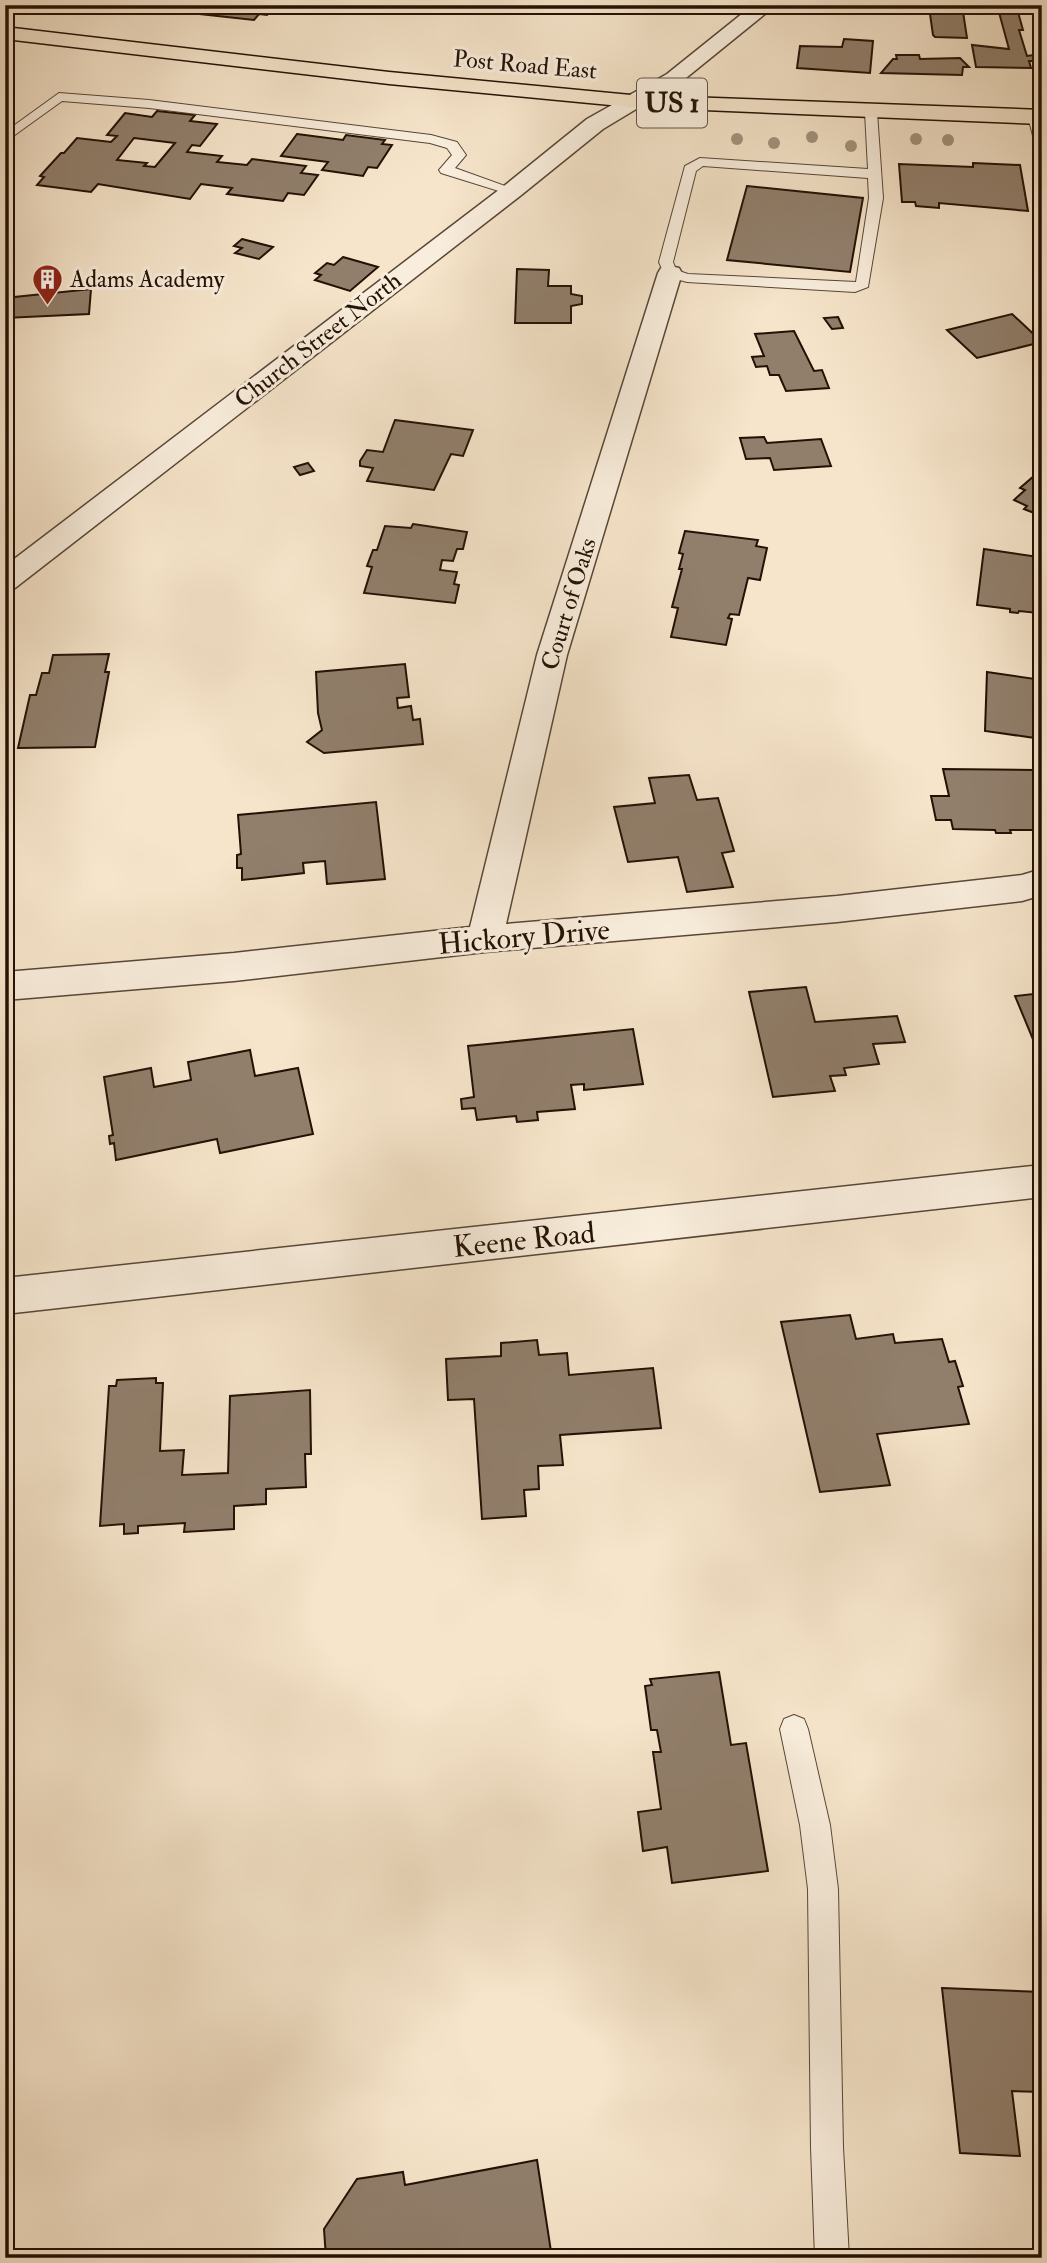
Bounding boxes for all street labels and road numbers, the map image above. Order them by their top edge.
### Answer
street label: Post Road East [452,43,598,87]
road number: US 1 [637,78,707,128]
street label: Church Street North [228,265,408,415]
street label: Court of Oaks [534,534,604,674]
street label: Hickory Drive [437,911,611,963]
street label: Keene Road [451,1214,597,1266]

